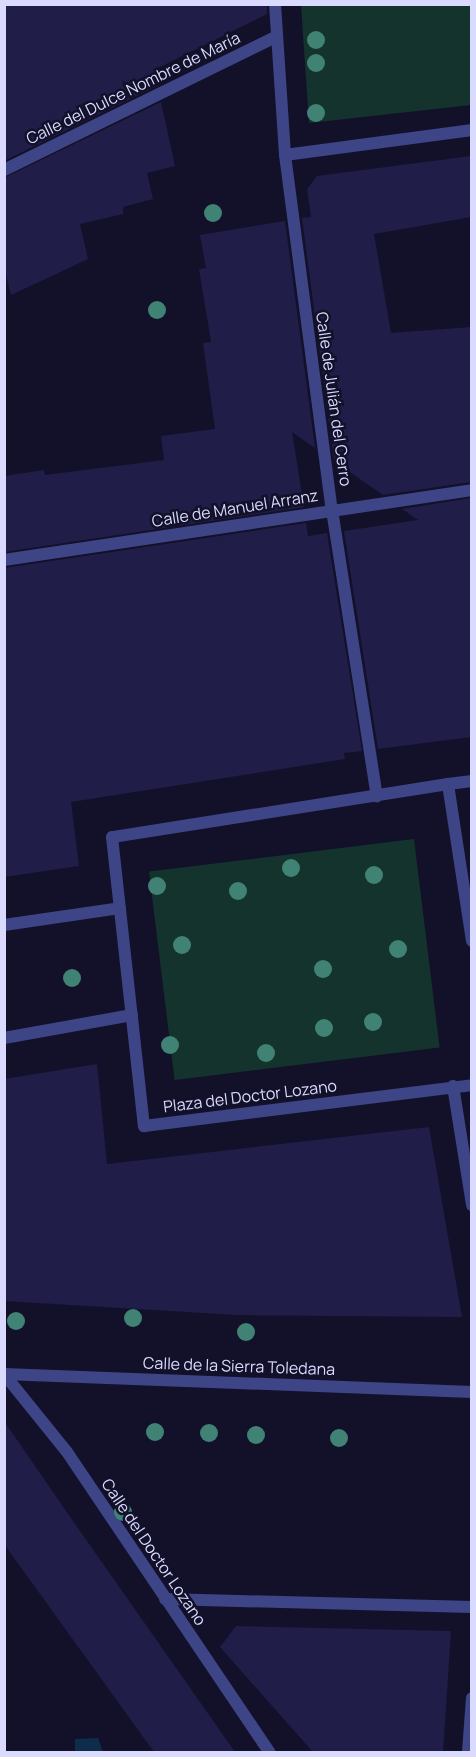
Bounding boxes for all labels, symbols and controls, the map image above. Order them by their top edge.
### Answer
street label: Calle del Dulce Nombre de María [23,28,243,148]
street label: Calle de Julián del Cerro [312,311,356,487]
street label: Calle de Manuel Arranz [150,485,320,531]
street label: Plaza del Doctor Lozano [162,1076,338,1116]
street label: Calle de la Sierra Toledana [143,1353,335,1379]
street label: Calle del Doctor Lozano [98,1475,210,1629]

